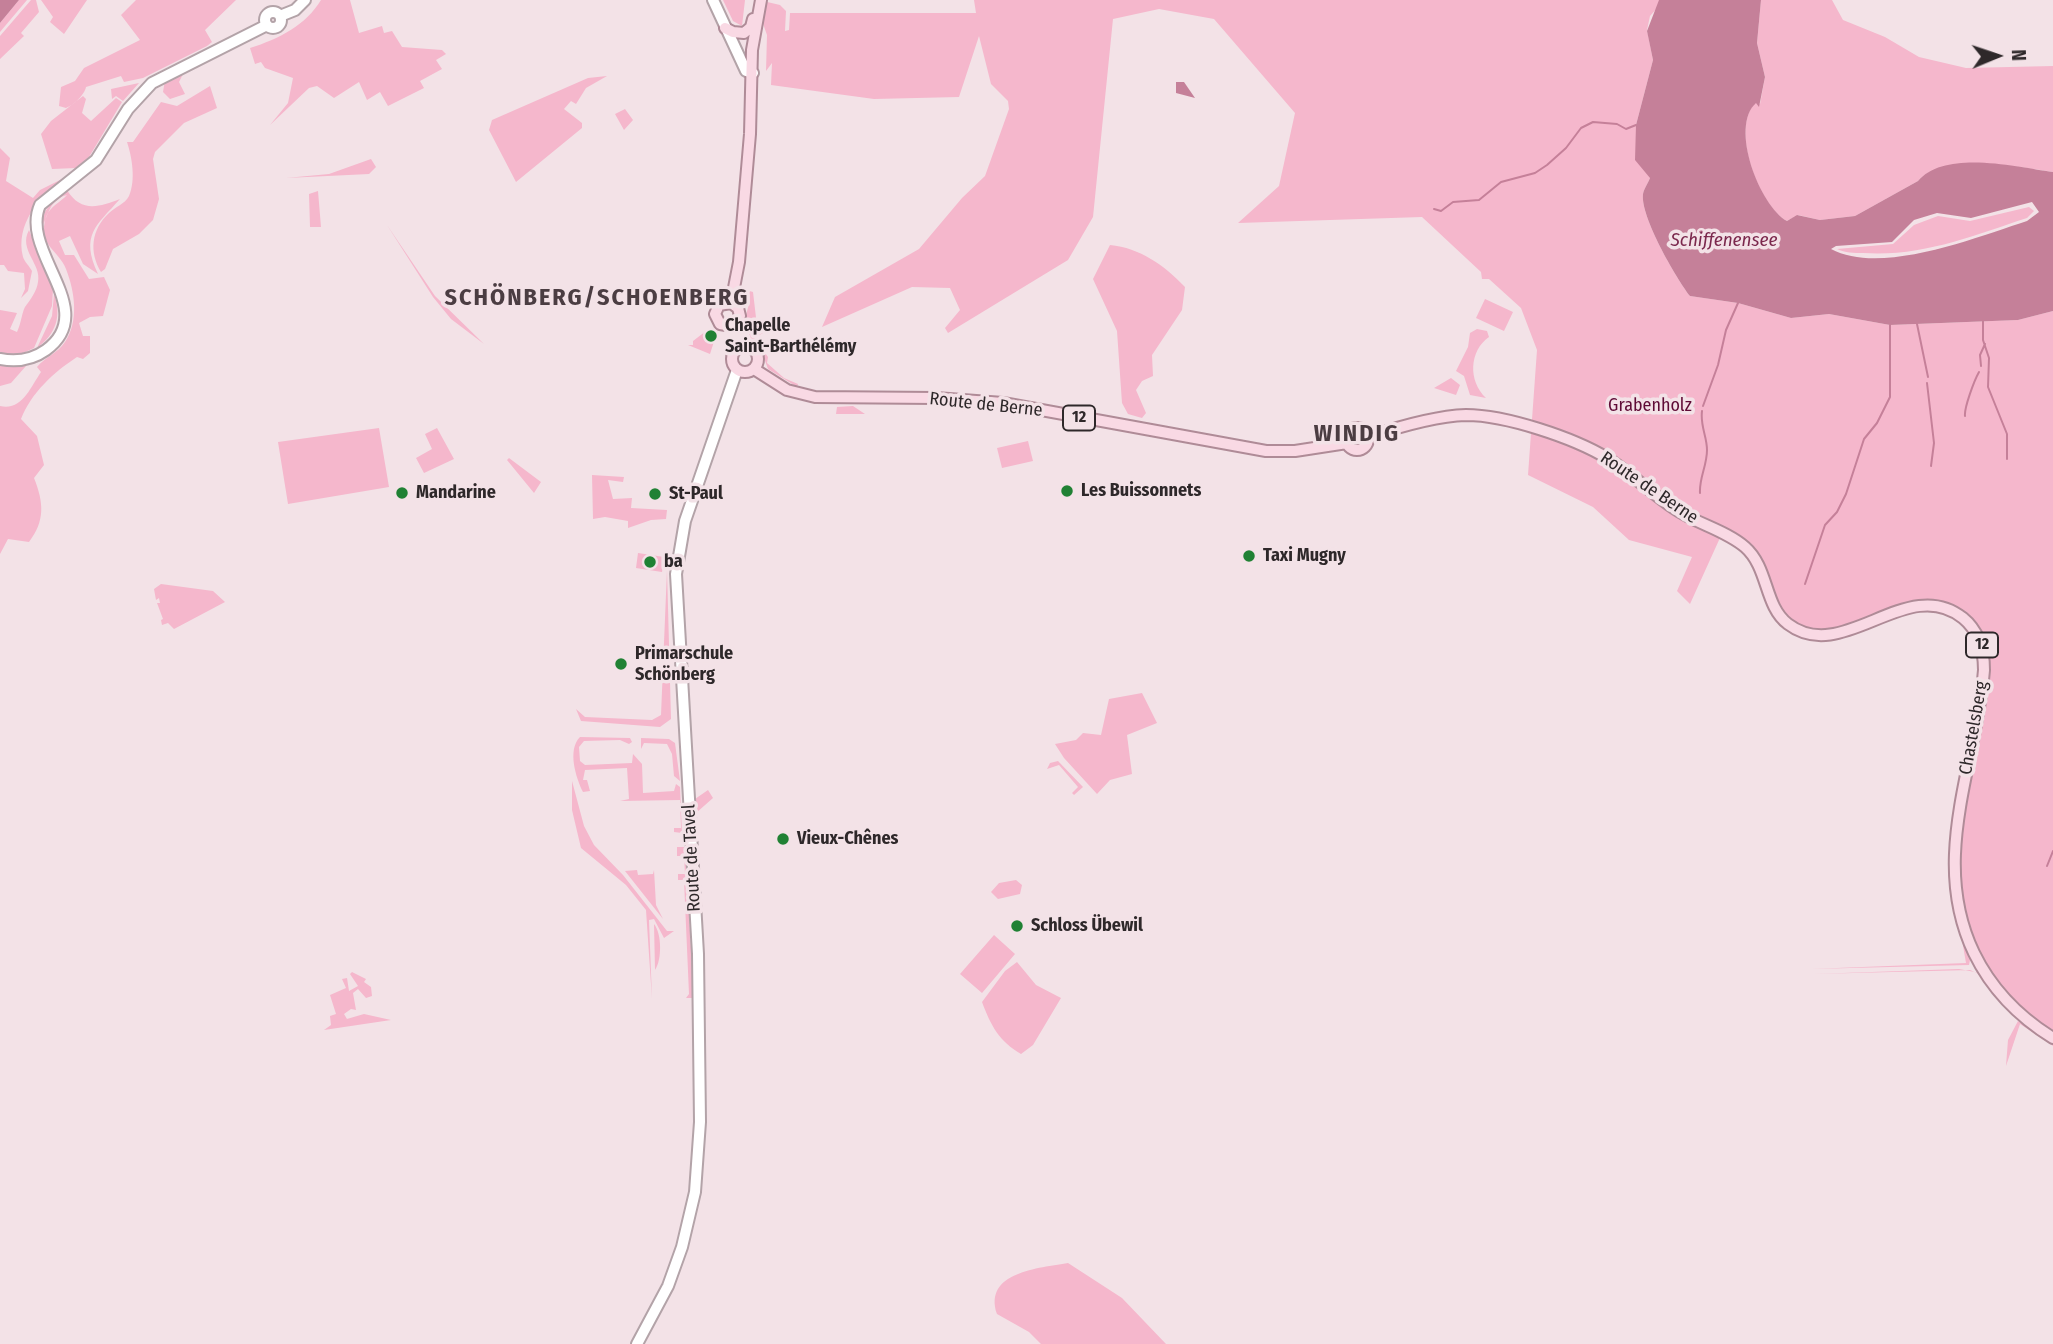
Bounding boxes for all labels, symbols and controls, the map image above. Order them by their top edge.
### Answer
north arrow [1962,21,2032,91]
text: N [2007,49,2030,61]
water label: Schiffenensee [1671,230,1777,252]
district label: SCHÖNBERG/SCHOENBERG [447,284,747,312]
place label: Chapelle Saint-Barthélémy [725,315,856,358]
marker: Chapelle Saint-Barthélémy [703,328,719,344]
street label: Route de Berne [929,388,1043,422]
park label: Grabenholz [1608,395,1692,417]
road number: 12 [1063,406,1095,430]
district label: WINDIG [1315,420,1399,448]
street label: Route de Berne [1596,447,1702,529]
place label: Les Buissonnets [1081,480,1201,502]
place label: Mandarine [416,482,496,504]
place label: St-Paul [669,483,723,505]
marker: Les Buissonnets [1059,483,1075,499]
marker: Mandarine [394,485,410,501]
marker: St-Paul [647,486,663,502]
place label: Taxi Mugny [1263,545,1346,567]
marker: Taxi Mugny [1241,548,1257,564]
place label: ba [664,551,683,573]
marker: ba [642,554,658,570]
road number: 12 [1966,632,1998,658]
place label: Primarschule Schönberg [635,643,733,686]
marker: Primarschule Schönberg [613,656,629,672]
street label: Chastelsberg [1955,679,1993,777]
street label: Route de Tavel [678,804,706,912]
place label: Vieux-Chênes [797,828,898,850]
marker: Vieux-Chênes [775,831,791,847]
place label: Schloss Übewil [1031,915,1143,937]
marker: Schloss Übewil [1009,918,1025,934]

